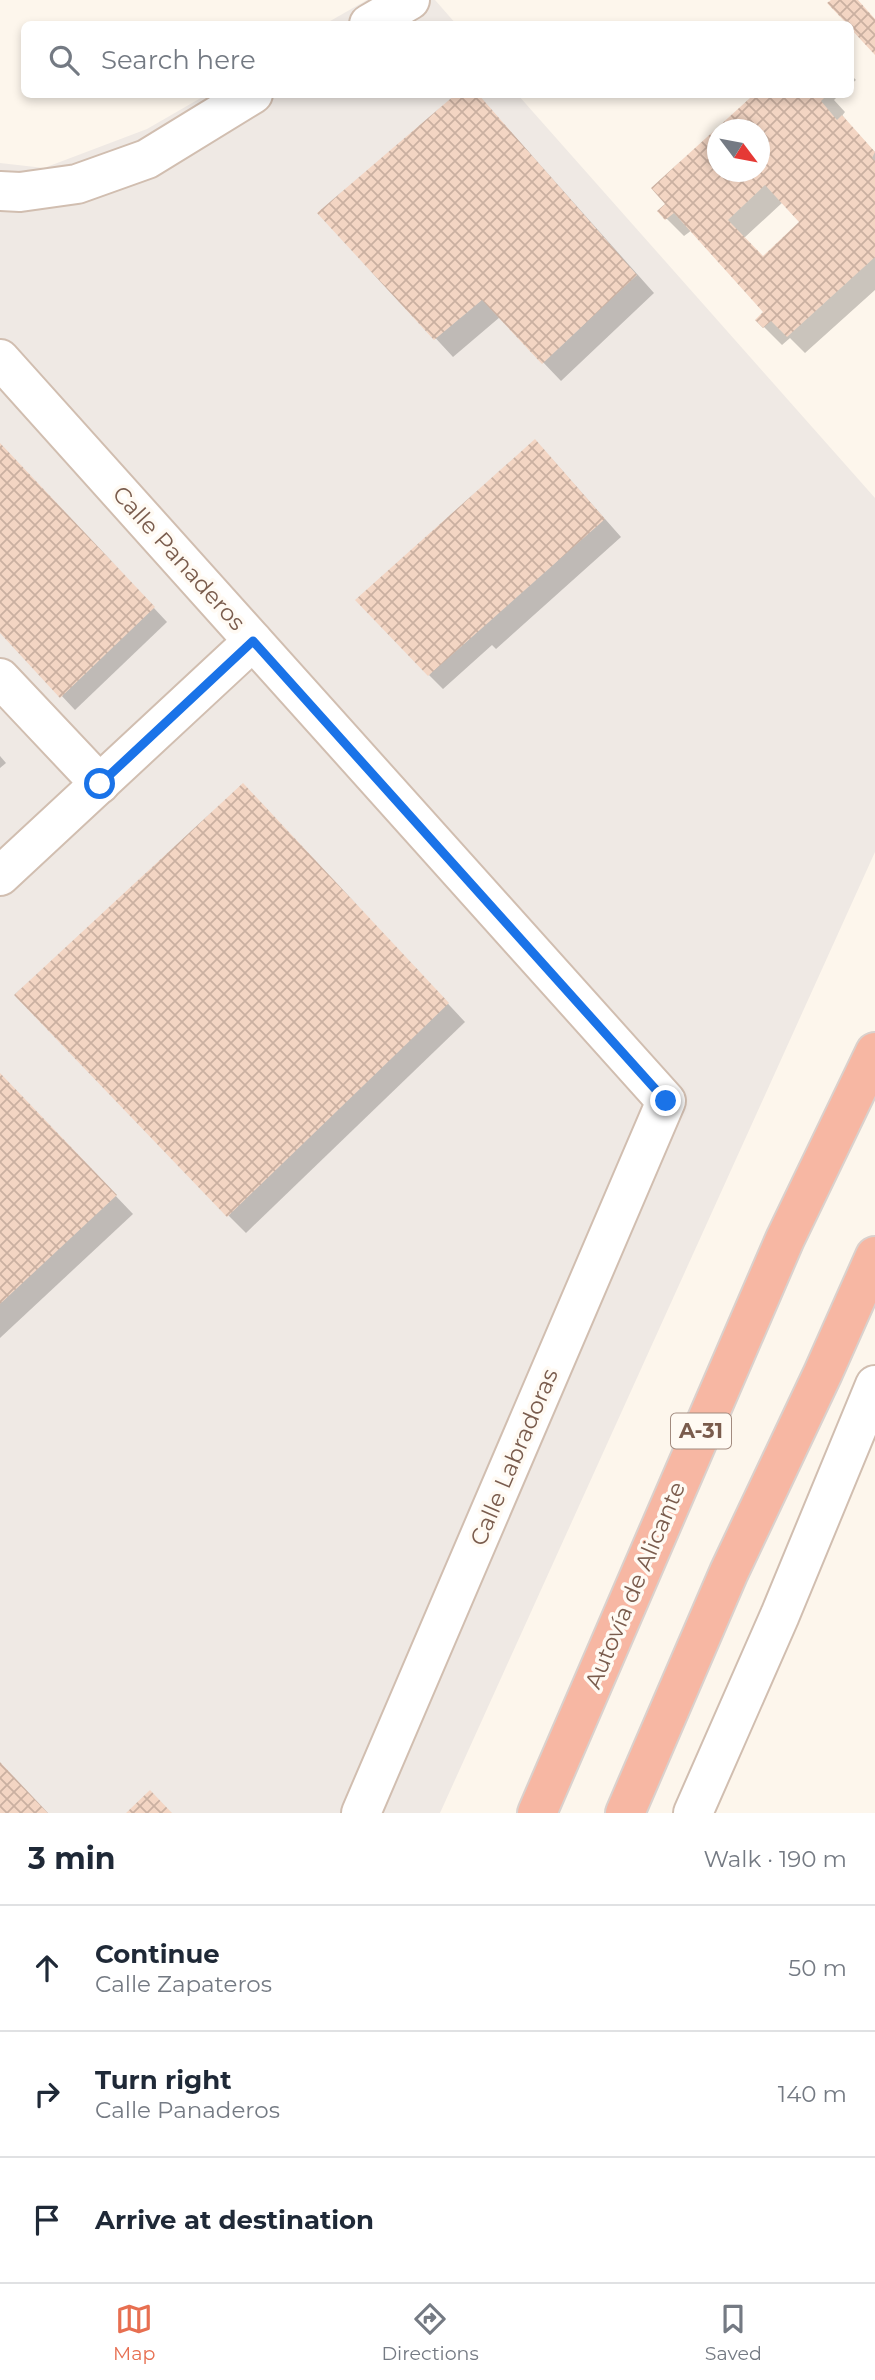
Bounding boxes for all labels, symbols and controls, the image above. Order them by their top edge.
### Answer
search box [21,21,854,98]
icon: search [45,41,83,79]
text: Search here [101,44,256,76]
north arrow [707,119,770,182]
street label: Calle Panaderos [107,480,251,636]
route start [84,768,115,799]
route end [650,1085,681,1116]
street label: Calle Labradoras [464,1364,564,1550]
road number: A-31 [671,1414,731,1448]
street label: Autovía de Alicante [579,1477,691,1693]
text: 3 min [28,1840,115,1877]
text: Walk · 190 m [703,1845,847,1873]
text: Continue [95,1938,220,1970]
icon: ahead [28,1949,66,1987]
text: 50 m [788,1954,847,1982]
text: Calle Zapateros [95,1970,272,1998]
text: Turn right [95,2064,231,2096]
icon: right [28,2075,66,2113]
text: 140 m [778,2080,847,2108]
text: Calle Panaderos [95,2096,280,2124]
icon: arrive [28,2201,66,2239]
text: Arrive at destination [95,2204,374,2236]
tab: Map [113,2300,155,2365]
tab: Directions [381,2300,479,2365]
tab: Saved [705,2300,762,2365]

